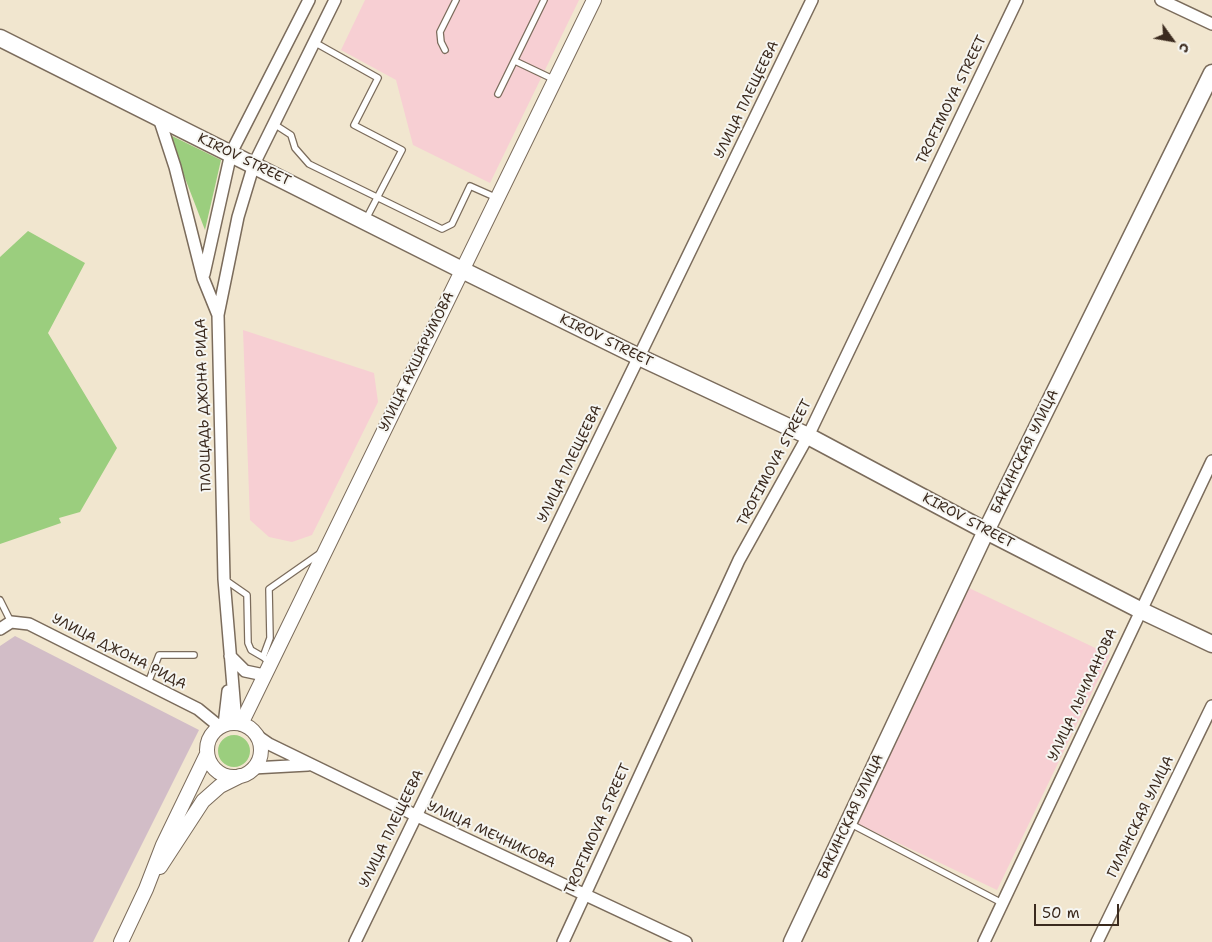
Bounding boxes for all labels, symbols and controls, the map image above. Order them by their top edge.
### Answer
north arrow [1147,15,1197,65]
street label: TROFIMOVA STREET [913,33,991,167]
street label: УЛИЦА ПЛЕЩЕЕВА [711,38,783,162]
text: С [1175,40,1195,56]
street label: KIROV STREET [195,130,293,190]
street label: УЛИЦА АХШАРУМОВА [376,289,458,435]
street label: KIROV STREET [557,311,655,371]
street label: ПЛОЩАДЬ ДЖОНА РИДА [193,318,215,492]
street label: БАКИНСКАЯ УЛИЦА [988,387,1062,517]
street label: TROFIMOVA STREET [734,397,816,529]
street label: УЛИЦА ПЛЕЩЕЕВА [534,402,606,526]
street label: KIROV STREET [919,490,1017,552]
street label: УЛИЦА ДЖОНА РИДА [49,611,189,693]
street label: УЛИЦА ЛЫЧМАНОВА [1045,626,1121,764]
street label: БАКИНСКАЯ УЛИЦА [815,752,887,882]
street label: ГИЛЯНСКАЯ УЛИЦА [1104,753,1178,881]
street label: TROFIMOVA STREET [562,761,634,897]
street label: УЛИЦА ПЛЕЩЕЕВА [356,767,428,891]
street label: УЛИЦА МЕЧНИКОВА [424,798,558,872]
scale bar [1037,894,1122,926]
text: 50 m [1042,903,1080,923]

